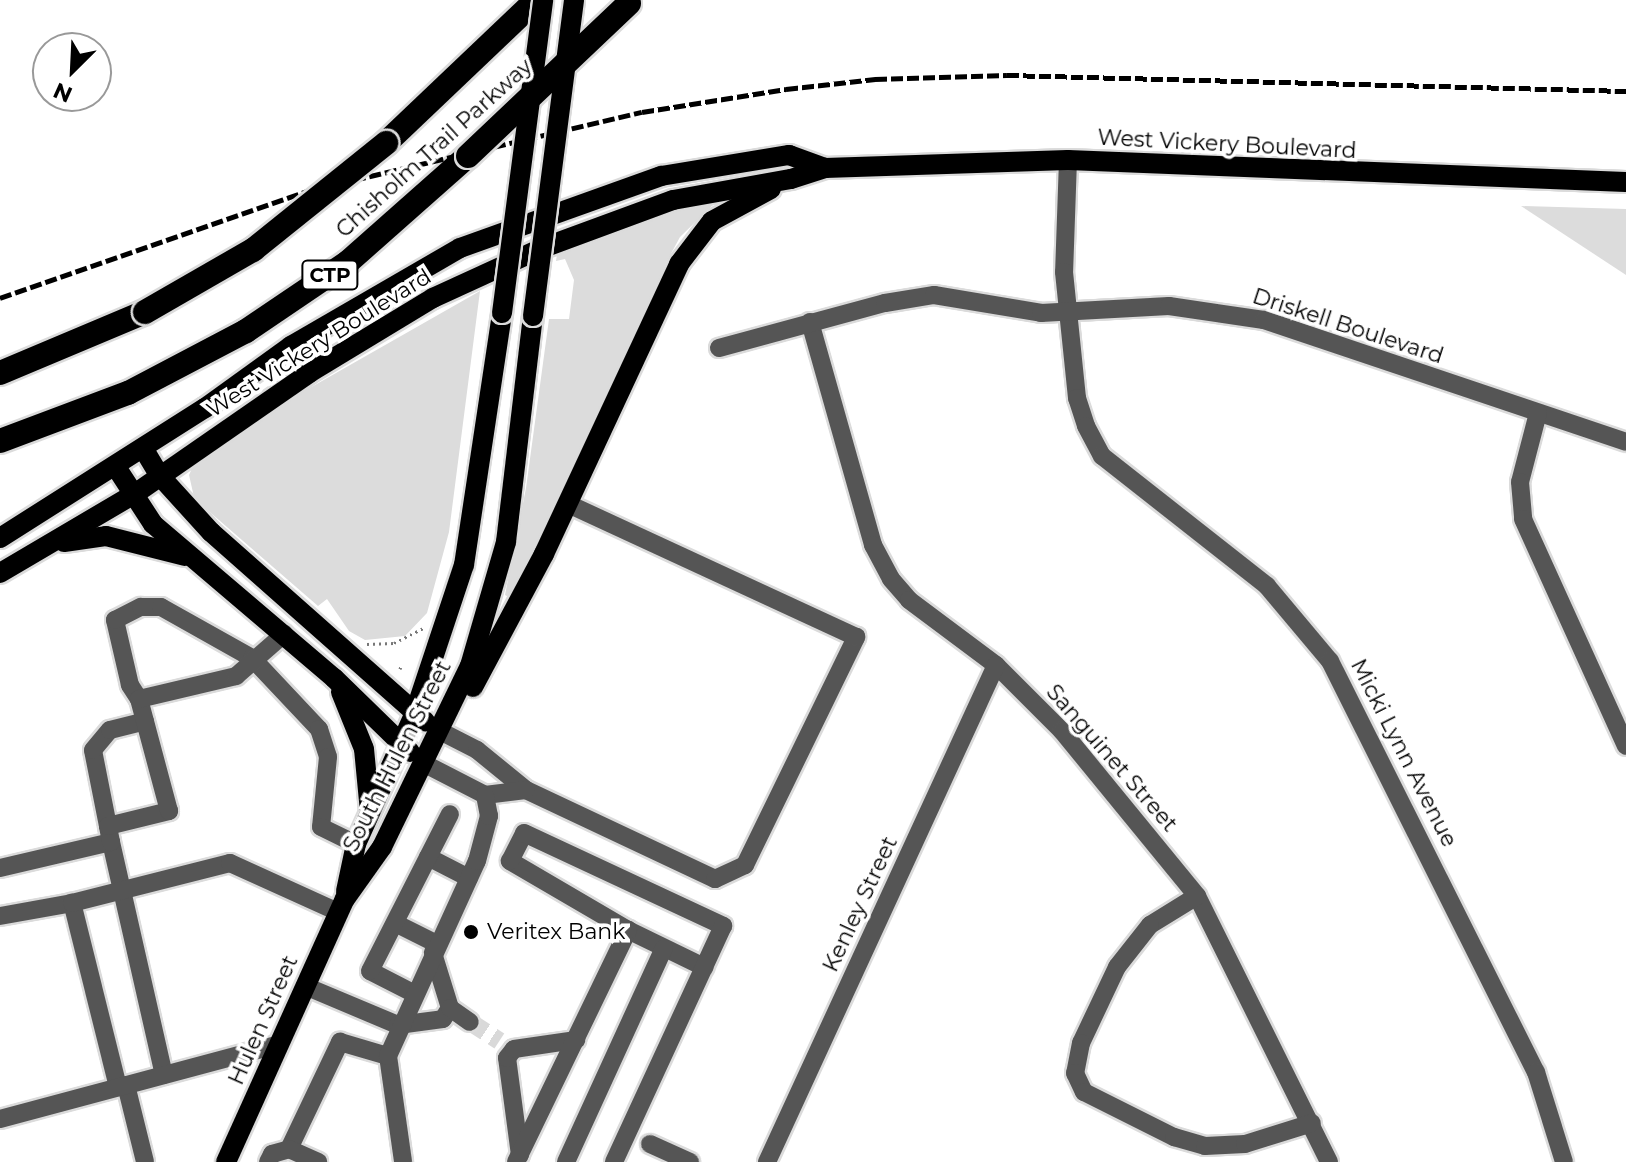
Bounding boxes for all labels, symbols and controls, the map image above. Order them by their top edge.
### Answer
north arrow [32,32,112,112]
street label: Chisholm Trail Parkway [331,53,537,243]
text: N [49,77,76,109]
street label: West Vickery Boulevard [1097,124,1357,164]
road number: CTP [300,259,360,291]
street label: West Vickery Boulevard [202,263,436,423]
street label: Driskell Boulevard [1249,283,1447,369]
street label: Micki Lynn Avenue [1345,655,1463,851]
street label: South Hulen Street [337,656,457,856]
street label: Sanguinet Street [1041,679,1183,837]
street label: Kenley Street [817,832,903,976]
place label: Veritex Bank [487,919,625,945]
marker: Veritex Bank [462,923,480,941]
street label: Hulen Street [223,951,303,1089]

